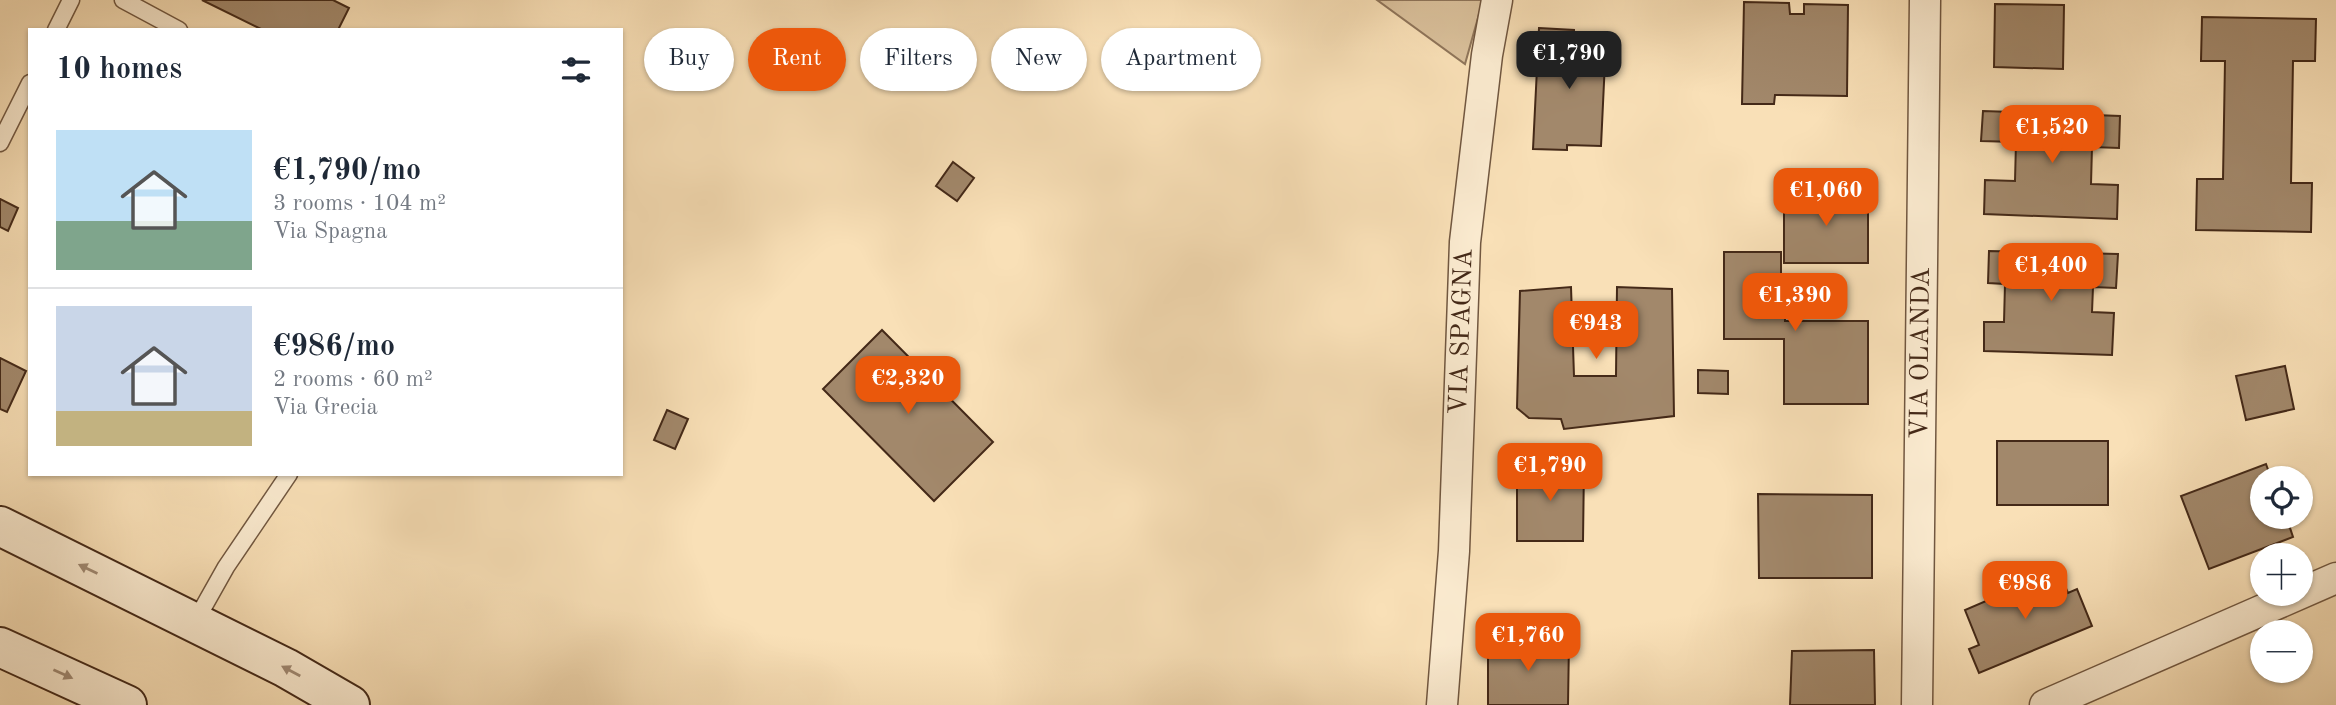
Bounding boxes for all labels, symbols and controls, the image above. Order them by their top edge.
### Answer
chip: Buy [644,28,734,91]
chip: Rent [748,28,846,91]
chip: Filters [860,28,977,91]
chip: New [991,28,1087,91]
chip: Apartment [1101,28,1261,91]
pin: €1,790 [1512,32,1626,91]
text: €1,790 [1532,42,1606,65]
icon: filters [557,51,595,89]
text: 10 homes [56,55,182,85]
pin: €1,520 [1995,106,2109,165]
text: €1,520 [2015,116,2089,139]
text: €1,790/mo [273,156,421,186]
icon: home [112,158,196,242]
pin: €1,060 [1769,168,1883,228]
text: €1,060 [1789,179,1863,202]
text: 3 rooms · 104 m² [273,192,446,215]
text: Via Spagna [273,220,388,243]
pin: €1,400 [1994,244,2108,303]
street label: VIA SPAGNA [1446,248,1478,415]
text: €1,400 [2014,254,2088,277]
street label: VIA OLANDA [1907,267,1935,439]
pin: €1,390 [1738,274,1852,333]
text: €1,390 [1758,284,1832,307]
pin: €943 [1555,302,1637,361]
text: €943 [1569,312,1623,335]
text: €986/mo [273,332,395,362]
icon: home [112,334,196,418]
pin: €2,320 [851,356,965,416]
text: €2,320 [871,367,945,390]
text: 2 rooms · 60 m² [273,368,433,391]
text: Via Grecia [273,396,378,419]
pin: €1,790 [1493,444,1607,503]
text: €1,790 [1513,454,1587,477]
map controls [2250,466,2313,683]
button: locate [2250,466,2313,529]
button: + [2250,543,2313,606]
pin: €986 [1984,562,2066,621]
one-way arrow [78,563,98,574]
text: €986 [1998,572,2052,595]
pin: €1,760 [1471,614,1585,673]
button: − [2250,620,2313,683]
text: €1,760 [1491,624,1565,647]
one-way arrow [282,665,301,677]
one-way arrow [53,668,73,680]

